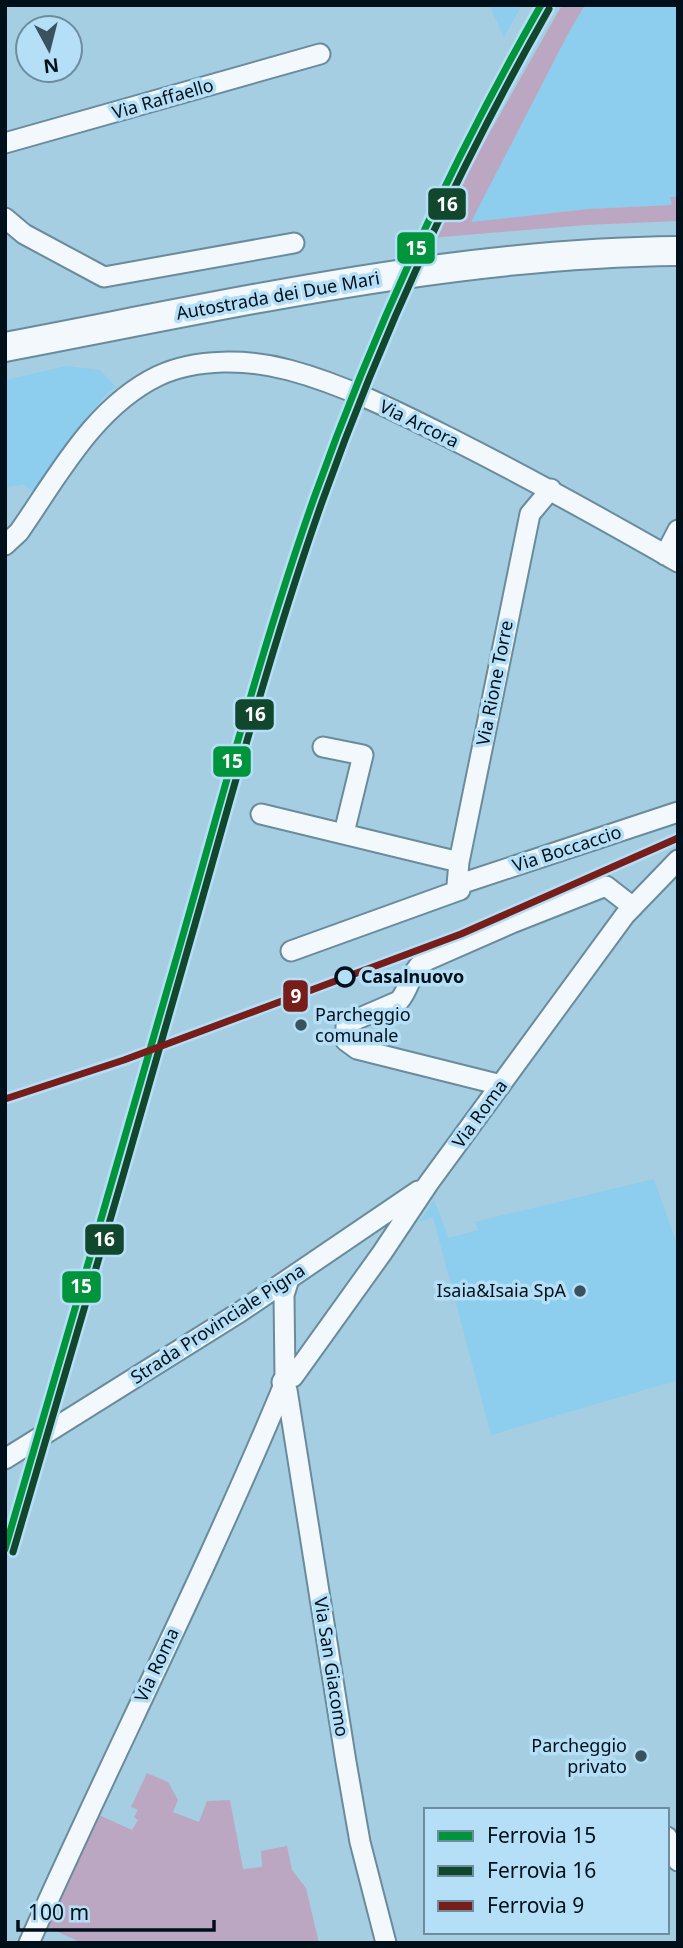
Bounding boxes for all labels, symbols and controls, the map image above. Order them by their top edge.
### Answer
north arrow [14,14,84,84]
text: N [42,52,60,80]
street label: Via Raffaello [109,72,216,124]
line badge: 16 [427,187,467,221]
text: 16 [436,191,458,217]
line badge: 15 [396,231,436,265]
text: 15 [405,235,427,261]
street label: Autostrada dei Due Mari [174,265,381,325]
street label: Via Arcora [376,394,463,453]
street label: Via Rione Torre [470,618,518,748]
line badge: 16 [234,698,275,731]
text: 16 [244,701,266,727]
line badge: 15 [212,745,252,778]
text: 15 [221,748,243,774]
street label: Via Boccaccio [509,819,624,877]
place label: Casalnuovo [361,964,464,988]
marker: Casalnuovo [335,967,355,987]
line badge: 9 [282,979,309,1013]
text: 9 [291,983,302,1009]
place label: Parcheggio comunale [315,1002,411,1047]
marker: Parcheggio comunale [293,1017,309,1033]
street label: Via Roma [446,1074,512,1153]
line badge: 16 [84,1223,125,1256]
text: 16 [93,1226,115,1252]
street label: Strada Provinciale Pigna [126,1258,309,1389]
line badge: 15 [61,1270,102,1304]
text: 15 [70,1273,92,1299]
place label: Isaia&Isaia SpA [437,1278,566,1302]
marker: Isaia&Isaia SpA [572,1283,588,1299]
street label: Via San Giacomo [309,1595,355,1738]
street label: Via Roma [128,1624,184,1706]
place label: Parcheggio privato [531,1733,627,1778]
marker: Parcheggio privato [633,1748,649,1764]
legend [424,1808,669,1934]
text: Ferrovia 15 [487,1821,596,1849]
text: Ferrovia 16 [487,1856,596,1884]
scale bar [18,1888,214,1932]
text: Ferrovia 9 [487,1891,584,1919]
text: 100 m [28,1898,89,1926]

